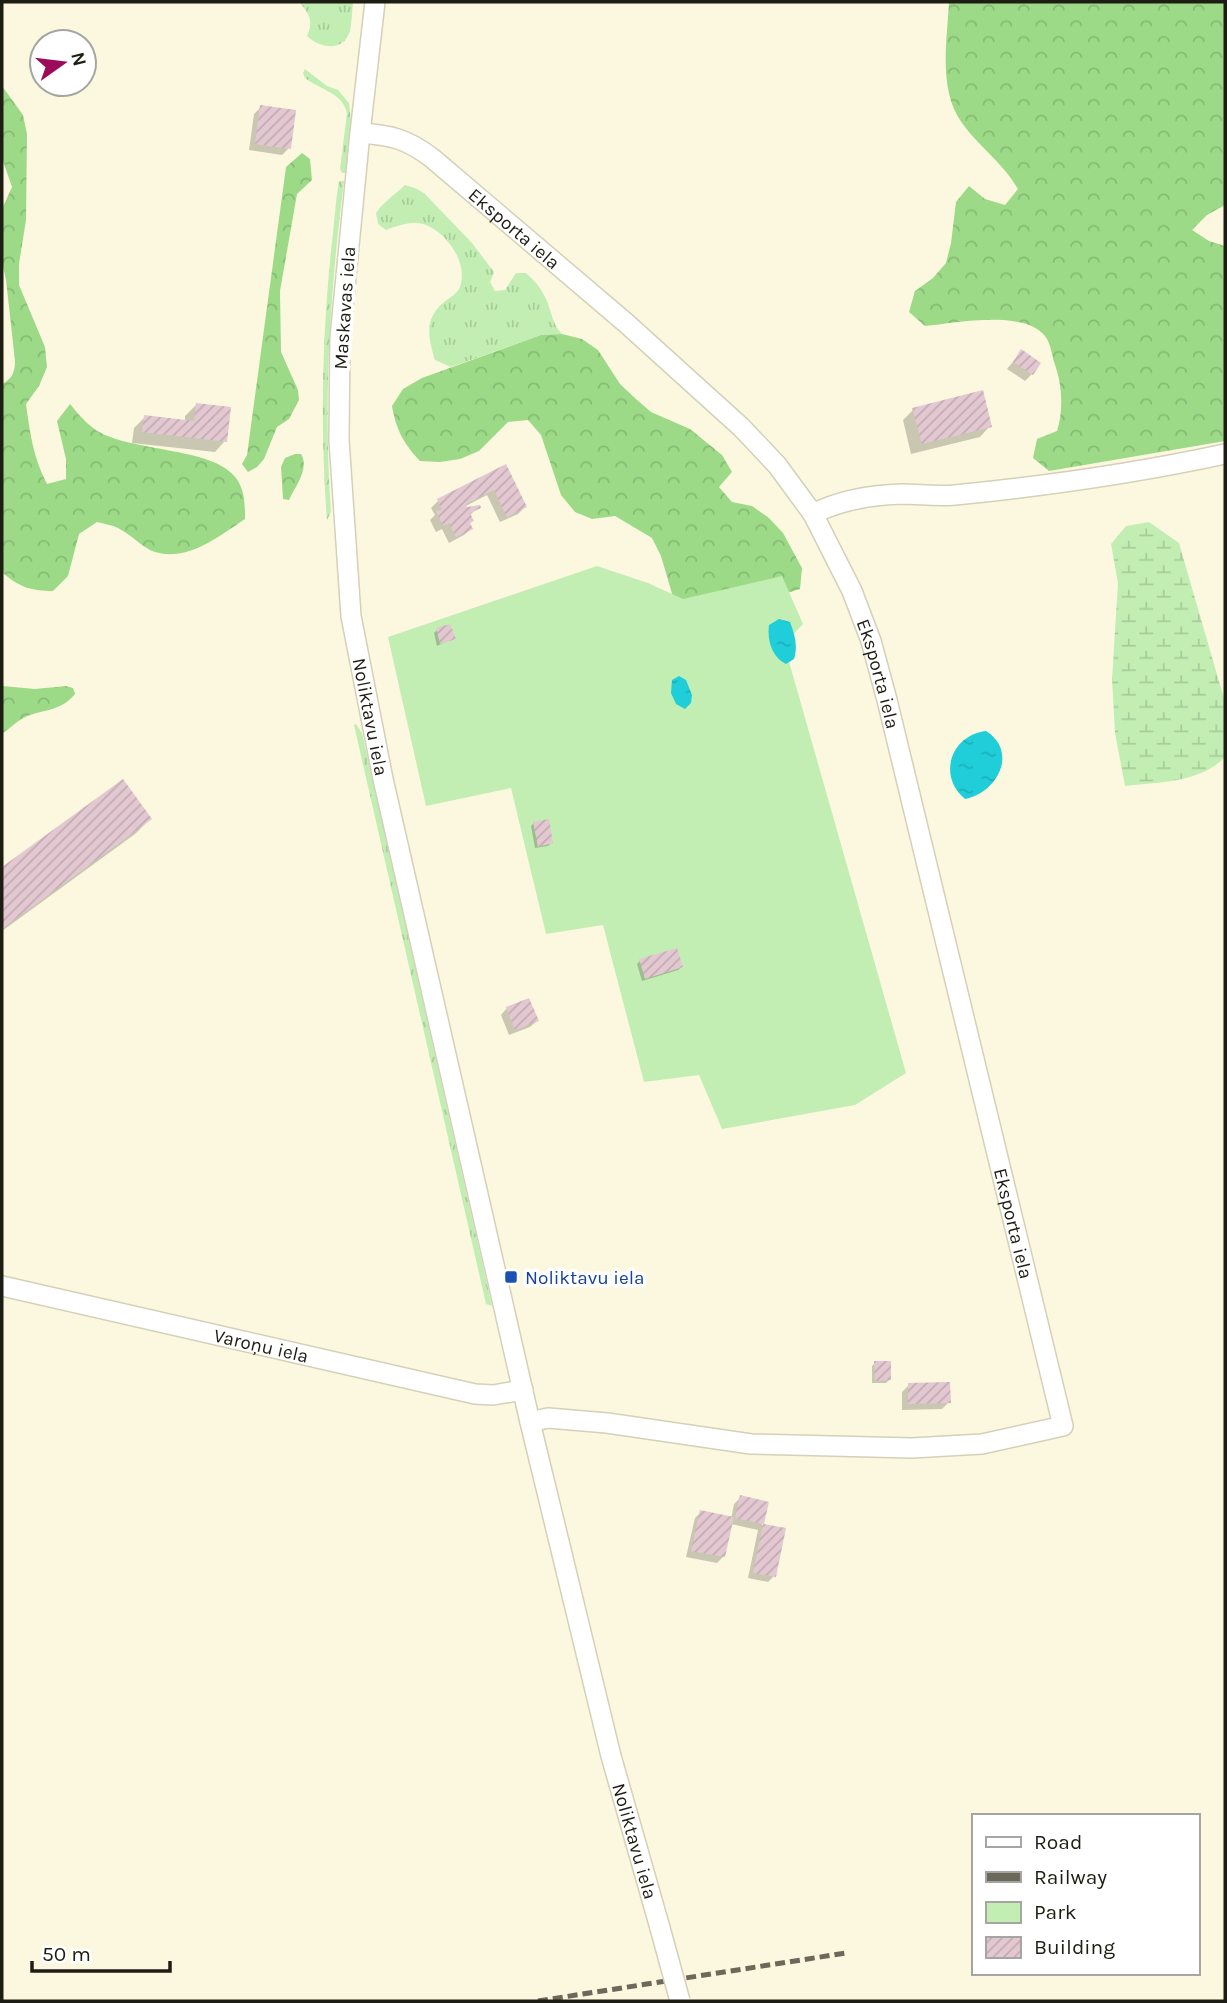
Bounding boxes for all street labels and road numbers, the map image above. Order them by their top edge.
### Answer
street label: Eksporta iela [464,184,564,274]
street label: Maskavas iela [330,246,360,370]
street label: Eksporta iela [852,616,904,731]
street label: Noliktavu iela [348,656,392,778]
street label: Eksporta iela [989,1166,1037,1281]
street label: Varoņu iela [212,1325,311,1368]
street label: Noliktavu iela [607,1781,661,1902]

